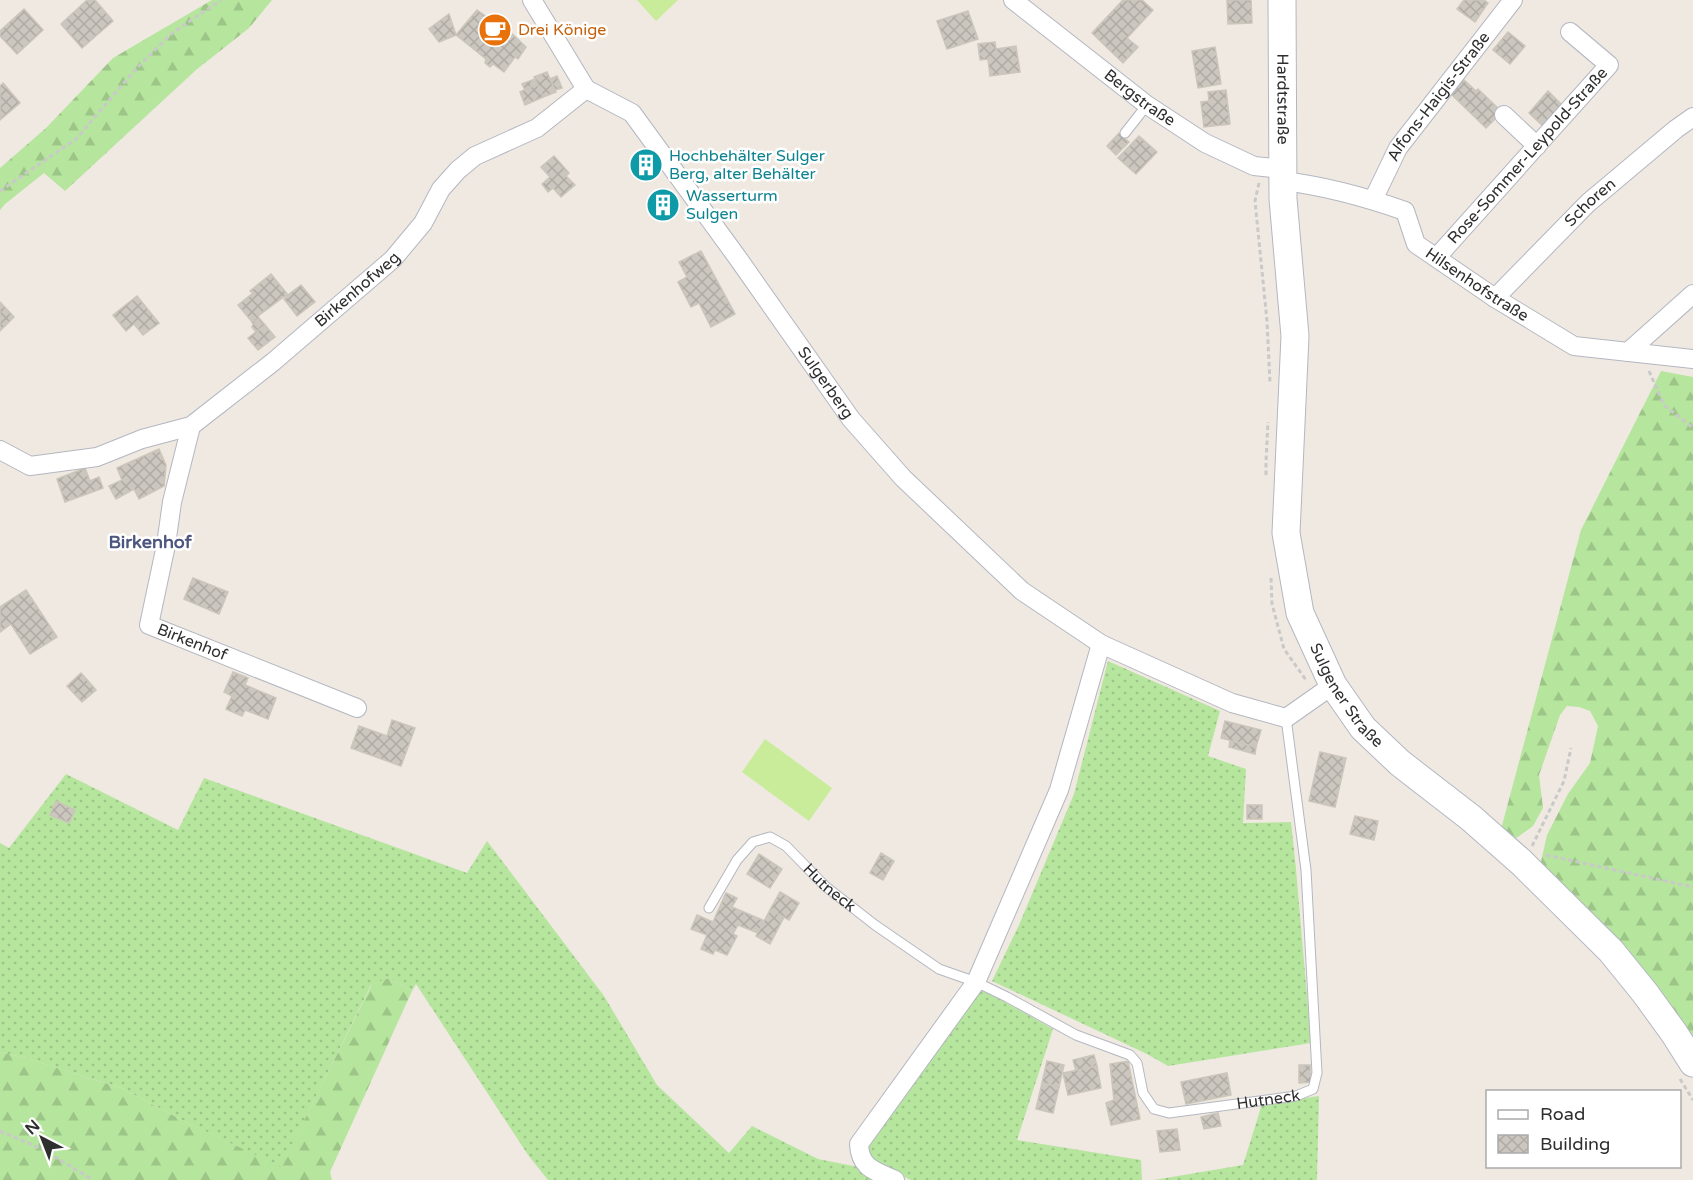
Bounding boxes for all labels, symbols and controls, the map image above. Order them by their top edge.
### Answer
cafe icon: Drei Könige [477,12,513,48]
place label: Drei Könige [518,20,606,40]
street label: Alfons-Haigis-Straße [1383,28,1494,165]
street label: Hardtstraße [1272,53,1293,145]
street label: Rose-Sommer-Leypold-Straße [1443,63,1612,248]
street label: Bergstraße [1100,65,1179,131]
place label: Hochbehälter Sulger Berg, alter Behälter [669,146,826,184]
building icon: Hochbehälter Sulger Berg, alter Behälter [628,147,664,183]
street label: Schoren [1560,174,1620,231]
place label: Wasserturm Sulgen [686,186,778,224]
building icon: Wasserturm Sulgen [645,187,681,223]
street label: Hilsenhofstraße [1422,243,1532,326]
street label: Birkenhofweg [311,248,404,332]
street label: Sulgerberg [793,343,858,423]
district label: Birkenhof [108,531,193,553]
street label: Birkenhof [154,619,231,666]
street label: Sulgener Straße [1305,640,1387,752]
street label: Hutneck [799,859,860,916]
street label: Hutneck [1235,1086,1301,1114]
legend [1486,1090,1681,1168]
text: Road [1540,1103,1585,1125]
north arrow [12,1108,72,1168]
text: N [21,1116,44,1139]
text: Building [1540,1133,1610,1155]

